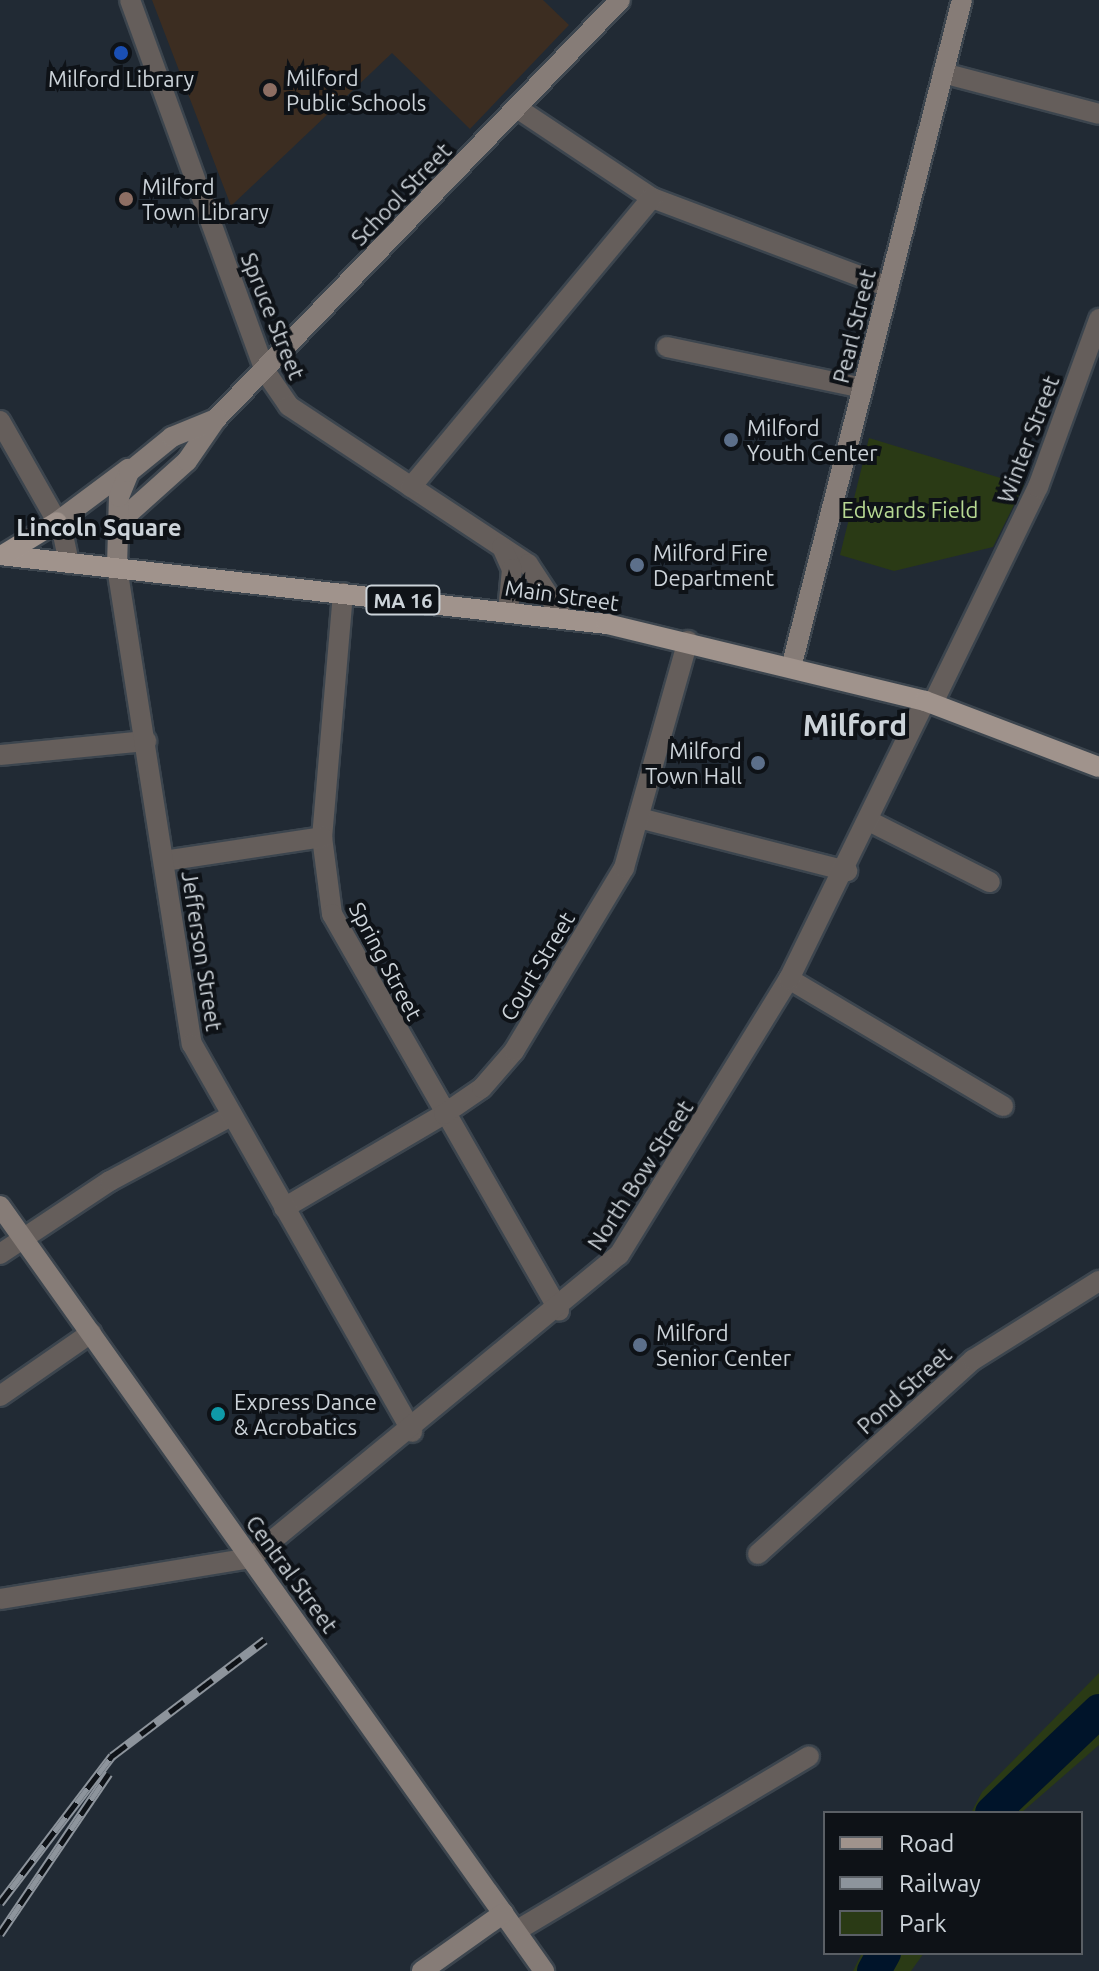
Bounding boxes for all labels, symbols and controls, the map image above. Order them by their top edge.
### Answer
marker: Milford Library [112,44,130,62]
place label: Milford Public Schools [286,64,426,116]
place label: Milford Library [48,66,194,92]
marker: Milford Public Schools [261,81,279,99]
street label: School Street [346,137,456,251]
place label: Milford Town Library [142,173,269,224]
marker: Milford Town Library [117,190,135,208]
street label: Spruce Street [236,249,310,383]
street label: Pearl Street [827,266,881,386]
street label: Winter Street [992,372,1064,506]
place label: Milford Youth Center [747,414,878,466]
marker: Milford Youth Center [722,431,740,449]
park label: Edwards Field [842,497,978,523]
district label: Lincoln Square [16,514,182,542]
place label: Milford Fire Department [653,539,774,590]
marker: Milford Fire Department [628,556,646,574]
street label: Main Street [503,574,621,616]
road number: MA 16 [365,584,441,616]
district label: Milford [803,707,907,743]
place label: Milford Town Hall [645,737,742,788]
marker: Milford Town Hall [749,754,767,772]
street label: Jefferson Street [176,869,228,1033]
street label: Spring Street [344,898,428,1024]
street label: Court Street [494,907,580,1025]
street label: North Bow Street [582,1095,698,1255]
place label: Milford Senior Center [656,1319,791,1370]
marker: Milford Senior Center [631,1336,649,1354]
street label: Pond Street [851,1341,957,1439]
place label: Express Dance & Acrobatics [234,1388,377,1440]
marker: Express Dance & Acrobatics [209,1405,227,1423]
street label: Central Street [241,1510,343,1638]
legend [823,1811,1083,1955]
text: Road [899,1830,954,1857]
text: Railway [899,1870,981,1897]
text: Park [899,1910,947,1937]

